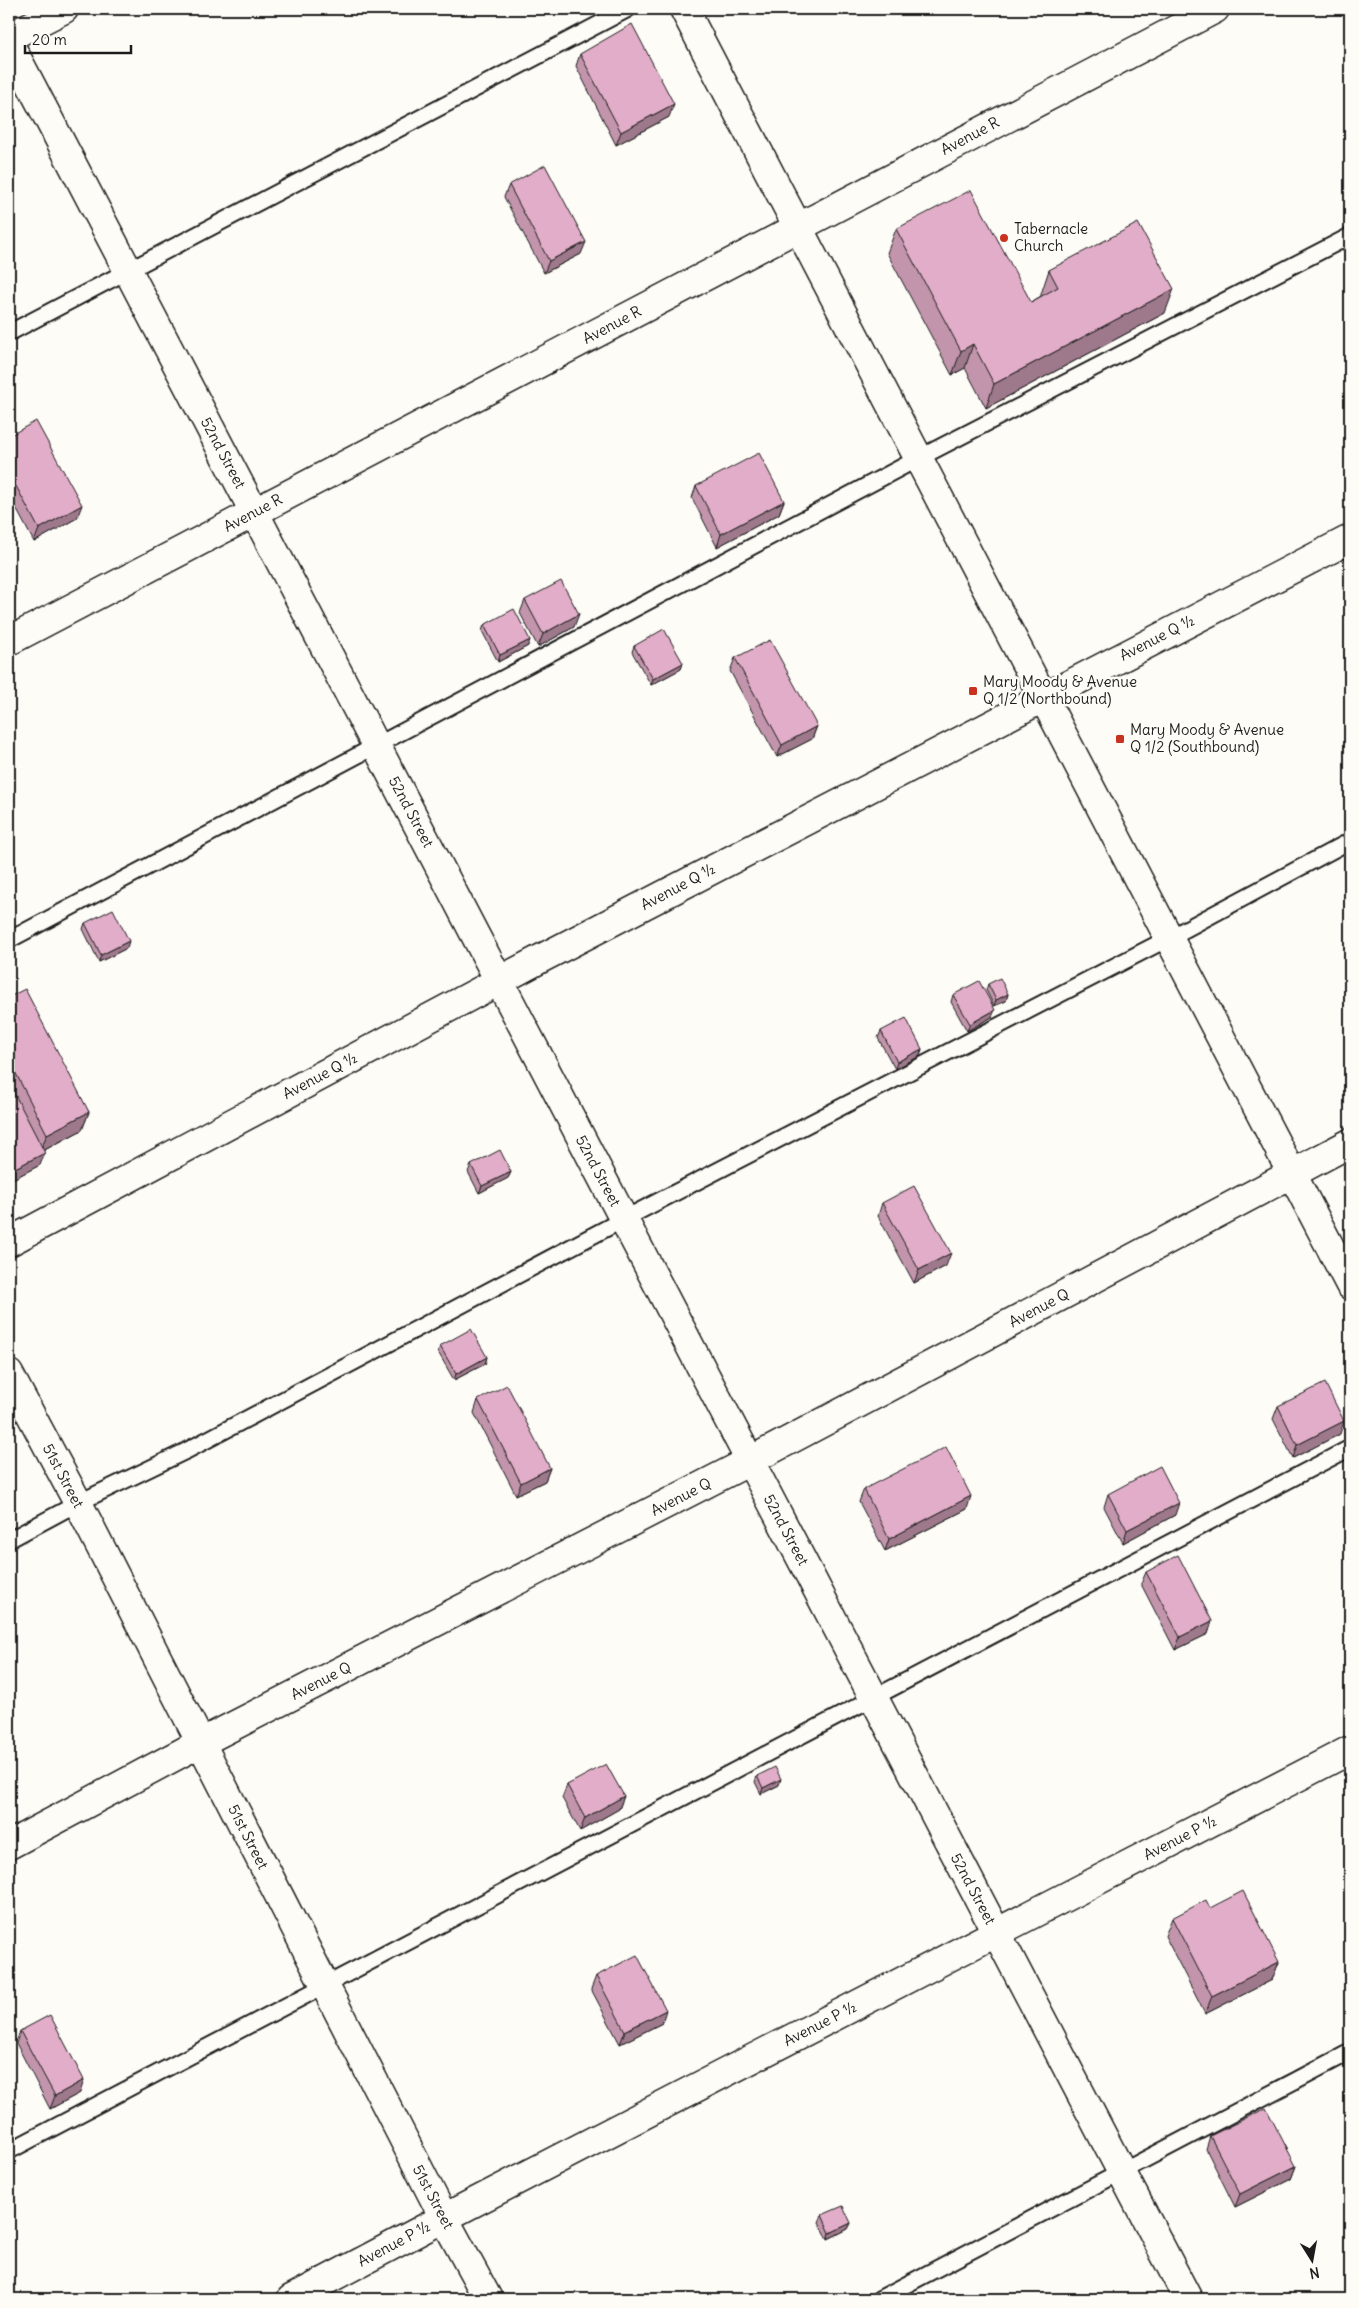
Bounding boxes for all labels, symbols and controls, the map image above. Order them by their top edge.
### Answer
scale bar [25,22,131,54]
text: 20 m [32,30,67,49]
street label: Avenue R [937,112,1003,159]
place label: Tabernacle Church [1014,219,1088,255]
marker: Tabernacle Church [998,232,1010,244]
street label: Avenue R [579,301,645,348]
street label: 52nd Street [197,414,250,492]
street label: Avenue R [220,489,286,536]
street label: Avenue Q ½ [1116,610,1198,665]
place label: Mary Moody & Avenue Q 1/2 (Northbound) [983,672,1137,708]
marker: Mary Moody & Avenue Q 1/2 (Northbound) [967,685,979,697]
place label: Mary Moody & Avenue Q 1/2 (Southbound) [1130,720,1284,756]
marker: Mary Moody & Avenue Q 1/2 (Southbound) [1114,733,1126,745]
street label: 52nd Street [385,773,438,851]
street label: Avenue Q ½ [637,859,718,914]
street label: Avenue Q ½ [279,1048,360,1103]
street label: 52nd Street [572,1132,625,1210]
street label: Avenue Q [1006,1284,1072,1331]
street label: 51st Street [39,1440,88,1511]
street label: Avenue Q [647,1473,714,1520]
street label: 52nd Street [760,1491,813,1569]
street label: Avenue Q [287,1657,354,1704]
street label: 51st Street [224,1801,273,1872]
street label: Avenue P ½ [1140,1811,1220,1864]
street label: 52nd Street [947,1850,1000,1928]
street label: Avenue P ½ [780,1997,860,2050]
street label: 51st Street [409,2161,458,2232]
street label: Avenue P ½ [354,2216,433,2271]
north arrow [1286,2236,1336,2286]
text: N [1308,2263,1321,2283]

